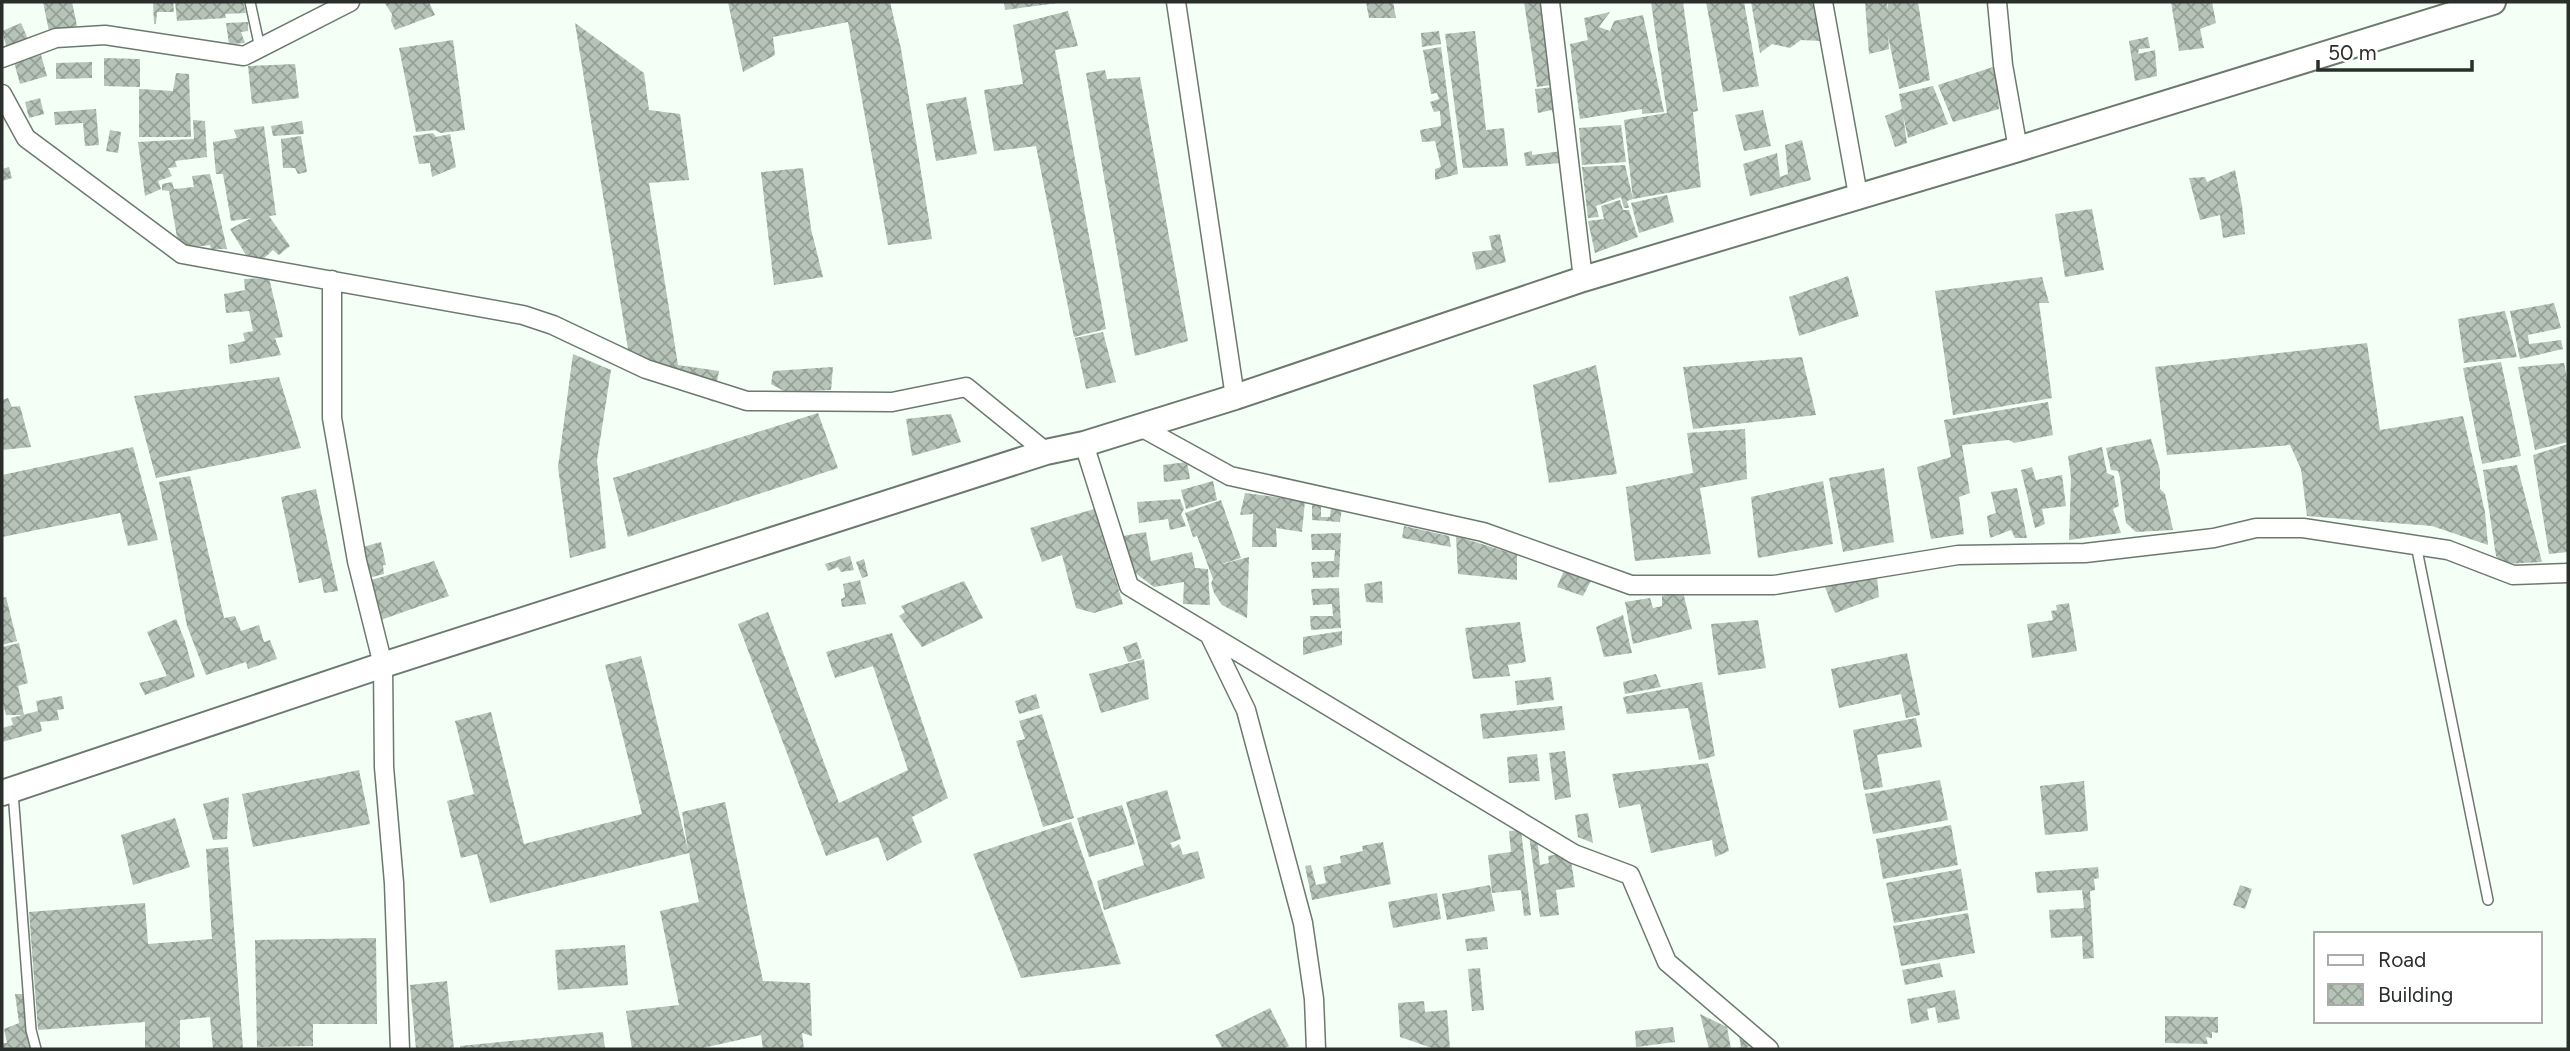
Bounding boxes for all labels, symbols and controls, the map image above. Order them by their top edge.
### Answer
scale bar [2318,28,2472,72]
text: 50 m [2328,40,2377,65]
legend [2314,932,2542,1023]
text: Road [2378,947,2426,972]
text: Building [2378,982,2453,1007]

